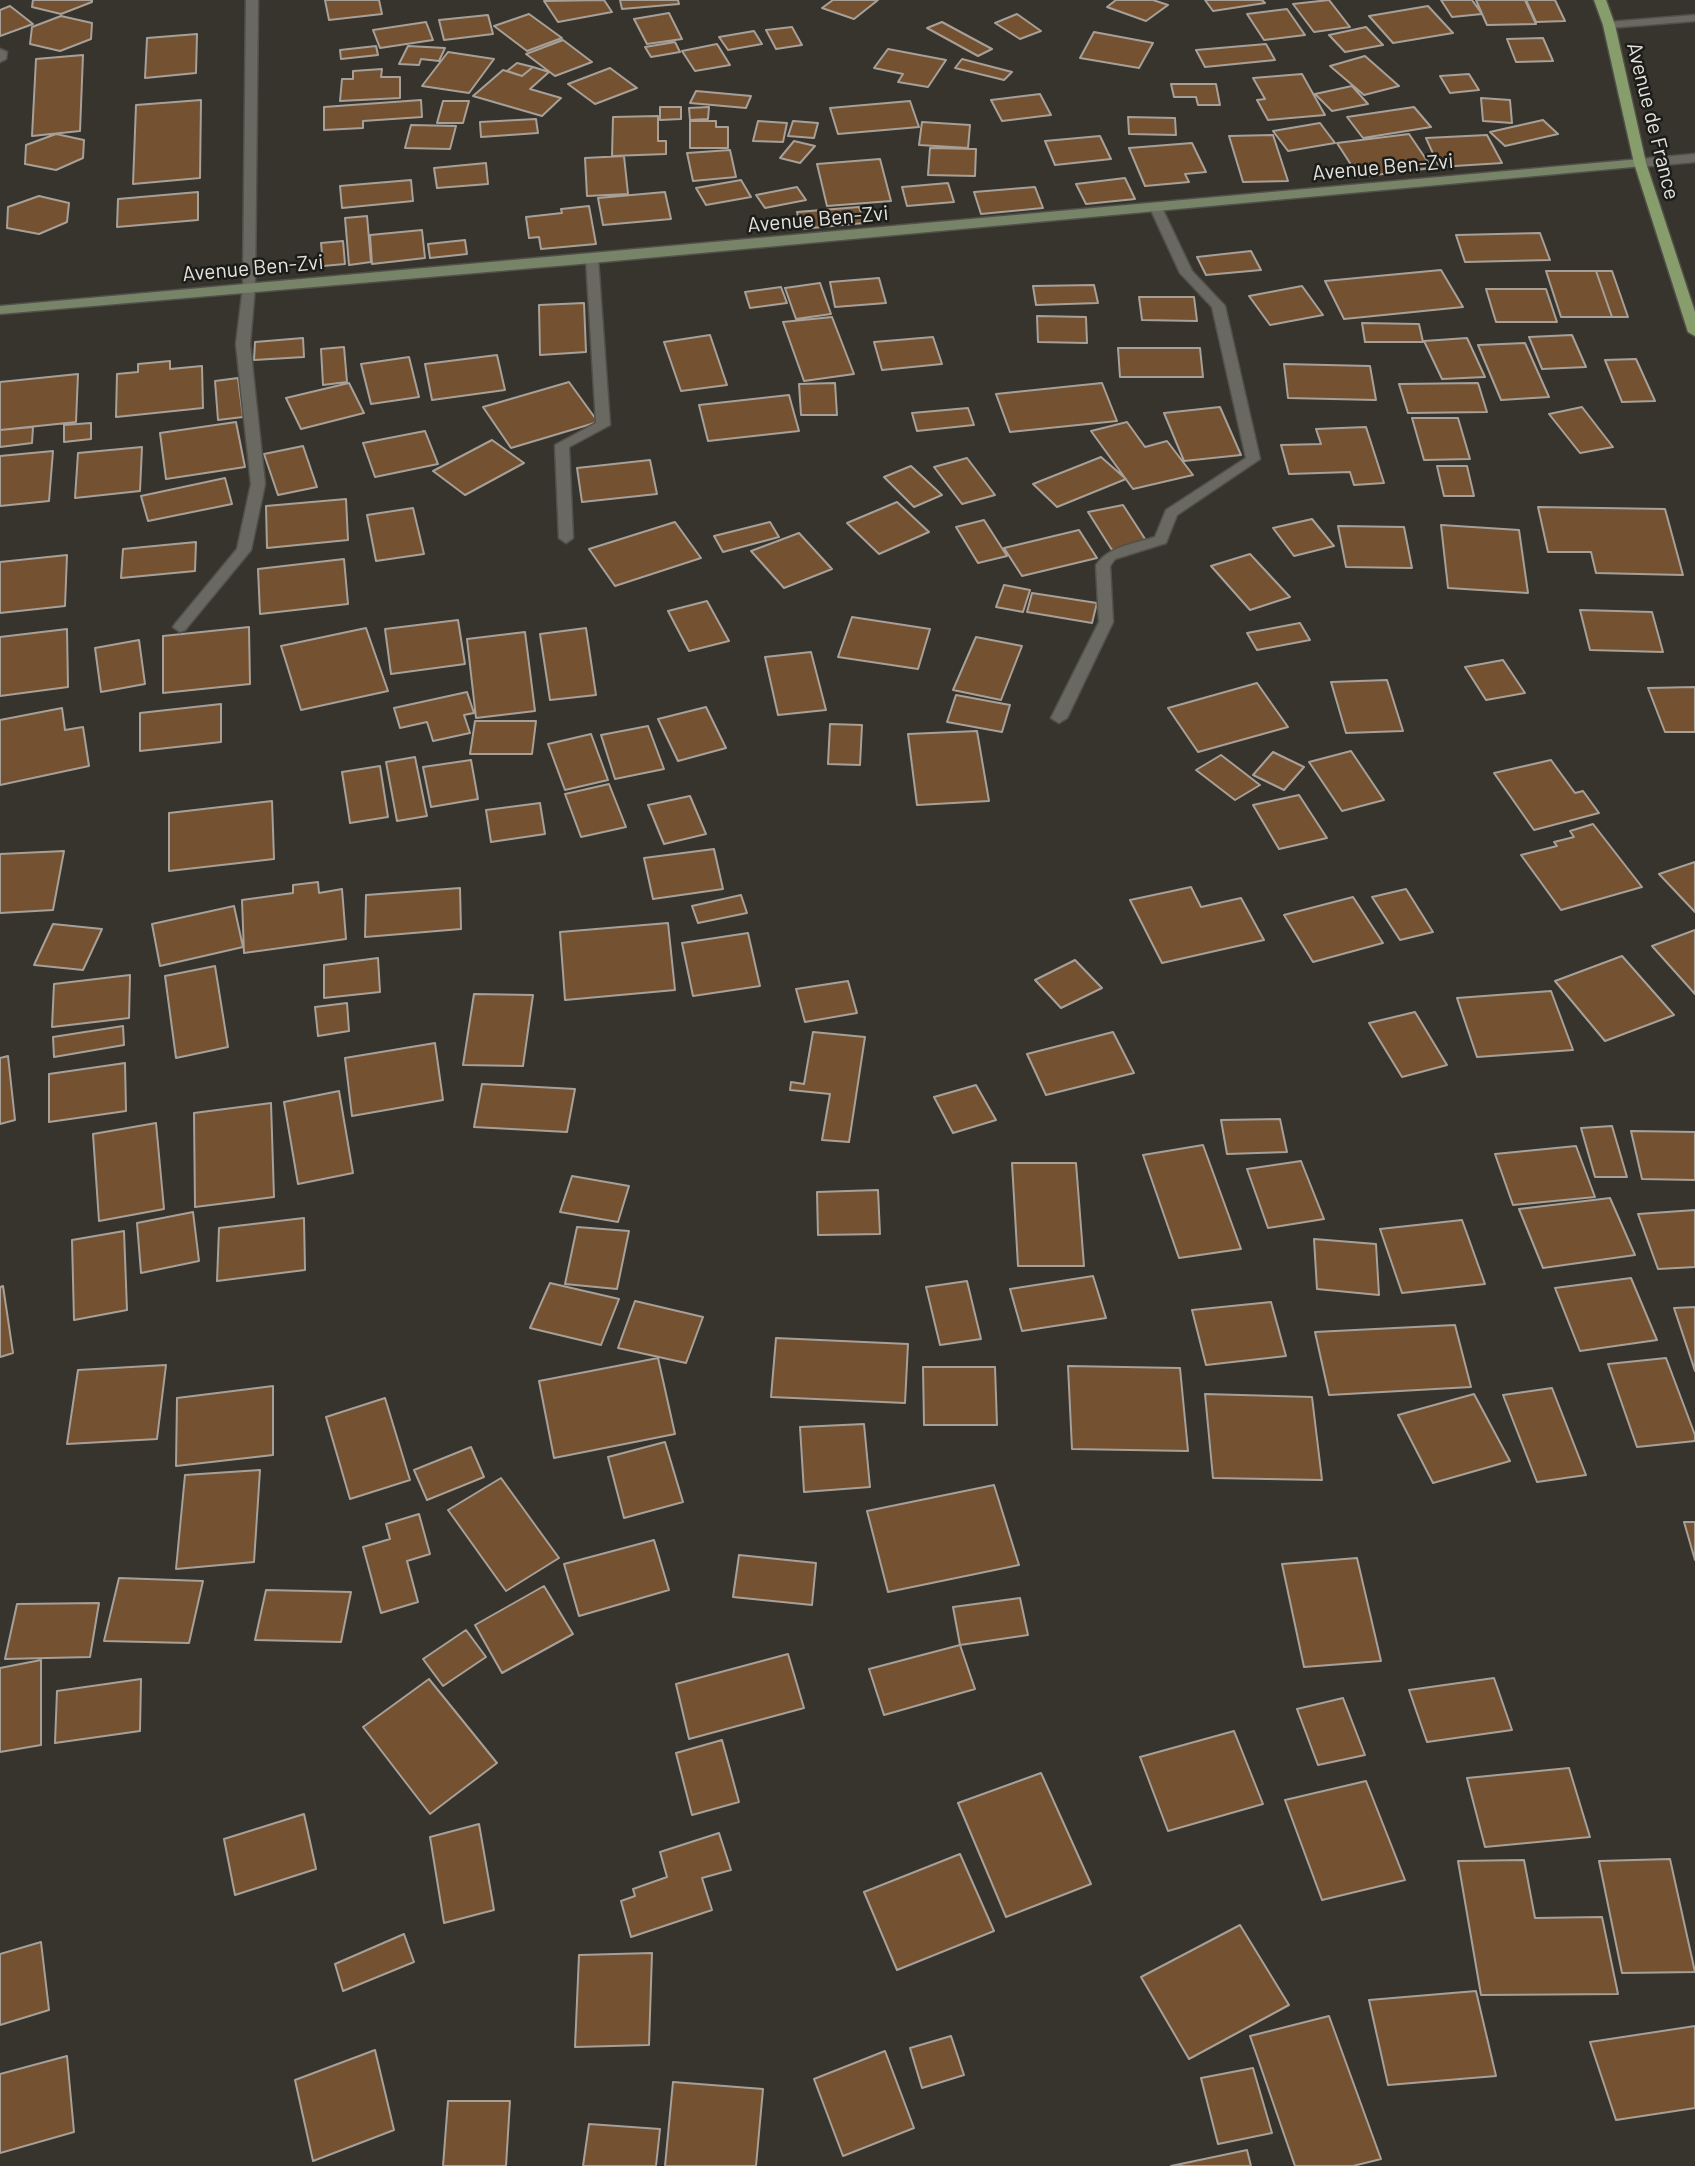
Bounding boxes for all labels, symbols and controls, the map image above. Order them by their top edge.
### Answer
street label: Avenue de France [1621,40,1685,202]
street label: Avenue Ben-Zvi [1311,148,1455,186]
street label: Avenue Ben-Zvi [746,200,890,238]
street label: Avenue Ben-Zvi [181,249,325,287]

